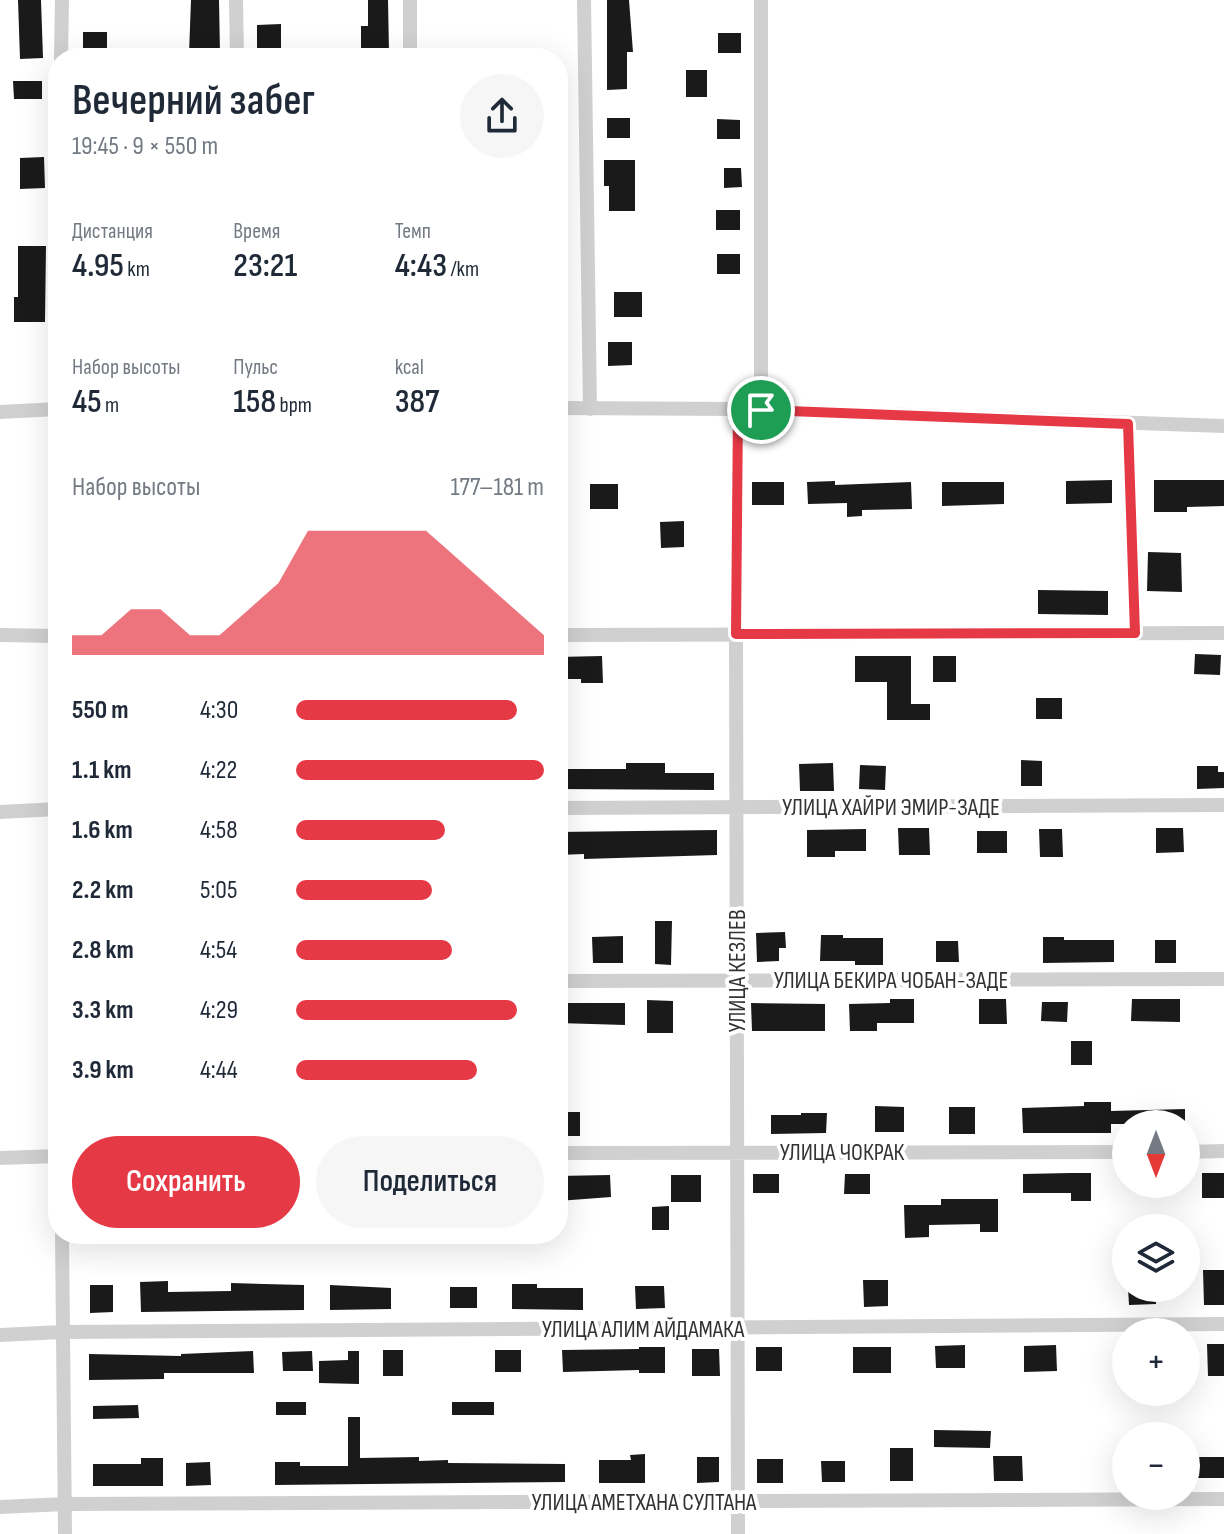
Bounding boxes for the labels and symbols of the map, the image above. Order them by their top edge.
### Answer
pin [727,376,795,444]
street label: УЛИЦА ХАЙРИ ЭМИР-ЗАДЕ [782,793,1000,822]
street label: УЛИЦА КЕЗЛЕВ [723,909,752,1033]
street label: УЛИЦА БЕКИРА ЧОБАН-ЗАДЕ [774,966,1008,995]
north arrow [1112,1110,1200,1198]
street label: УЛИЦА ЧОКРАК [780,1138,905,1167]
street label: УЛИЦА АЛИМ АЙДАМАКА [542,1315,745,1344]
street label: УЛИЦА АМЕТХАНА СУЛТАНА [532,1488,757,1517]

